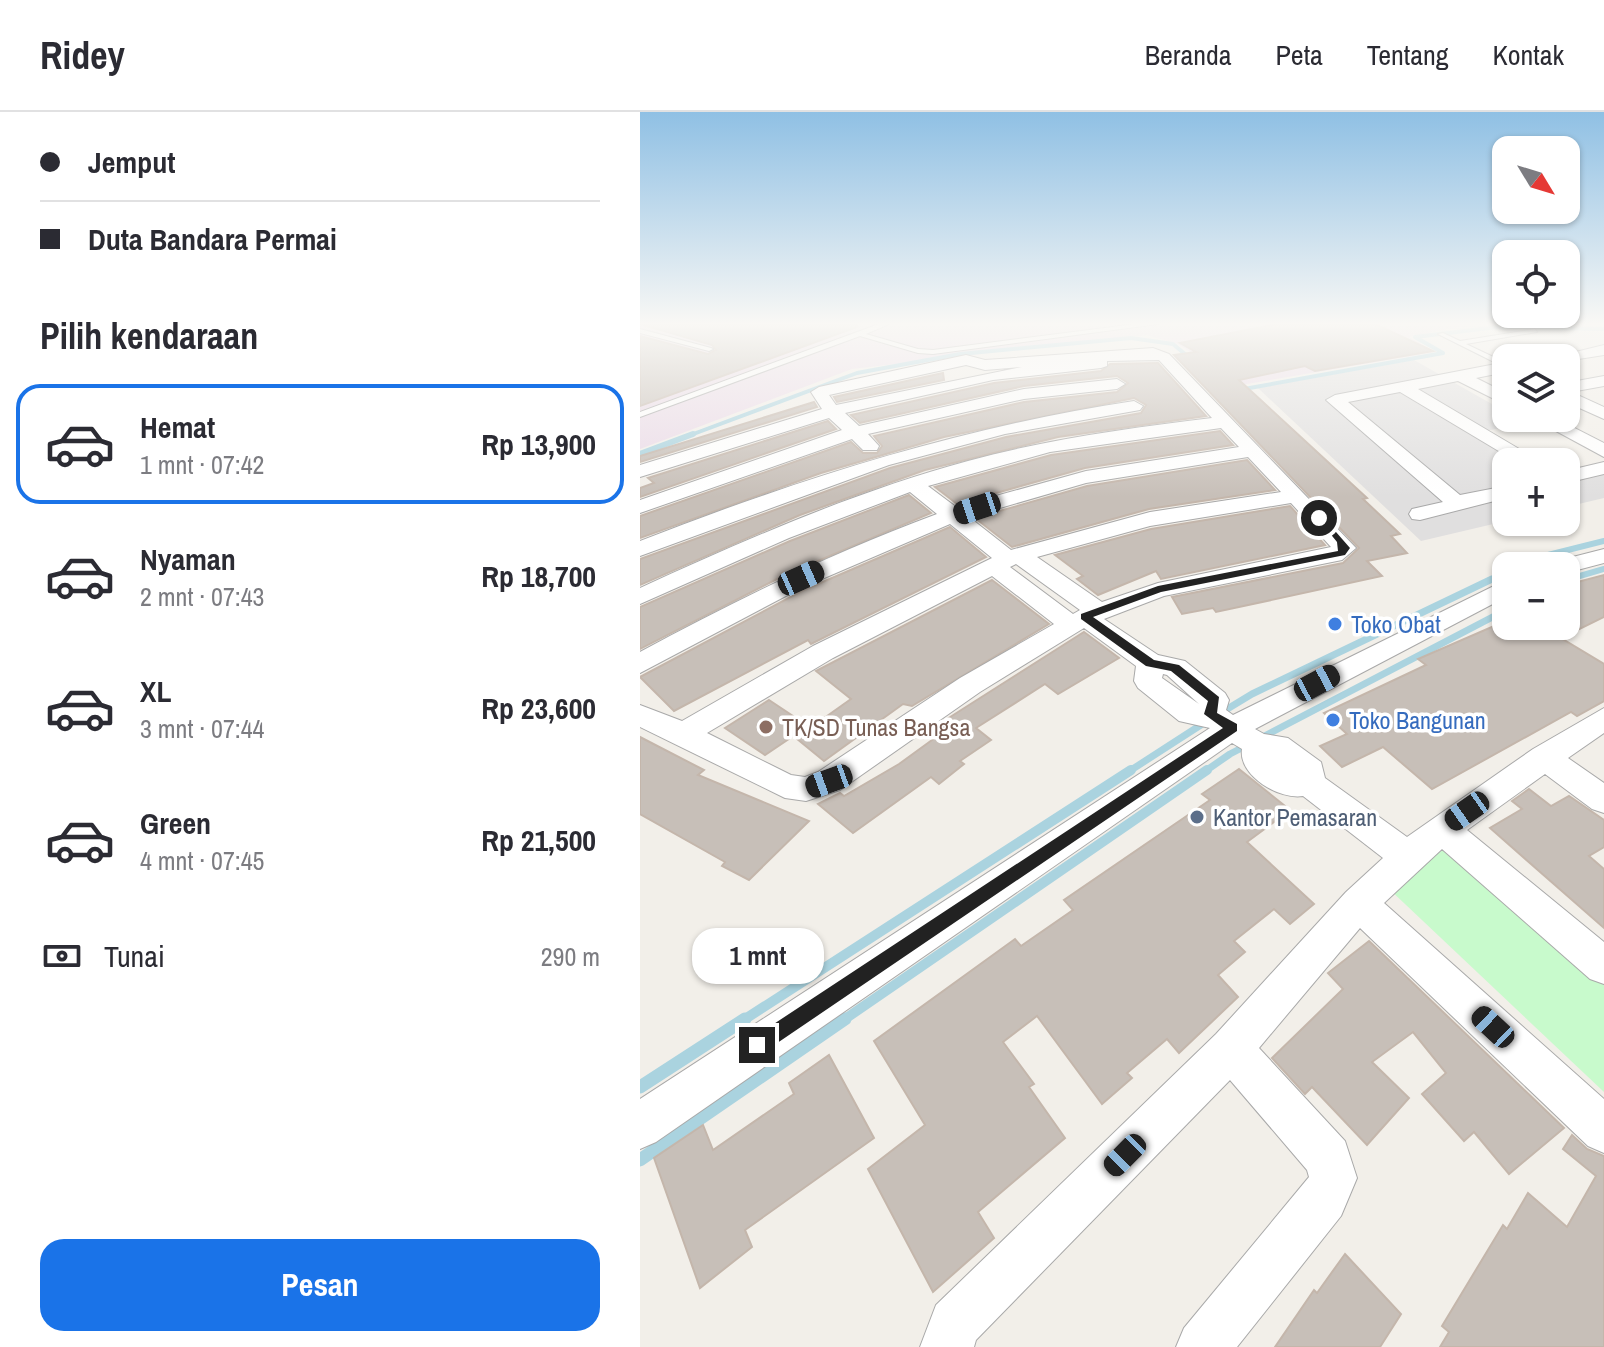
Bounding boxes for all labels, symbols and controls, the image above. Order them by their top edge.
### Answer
text: Ridey [40,30,125,81]
text: Beranda [1145,36,1232,74]
text: Peta [1276,36,1323,74]
text: Tentang [1367,36,1449,74]
text: Kontak [1493,36,1564,74]
north arrow [1492,136,1580,224]
map controls [1492,136,1580,640]
text: Jemput [88,142,175,182]
text: Duta Bandara Permai [88,219,337,259]
button: locate [1492,240,1580,328]
text: Pilih kendaraan [40,312,258,360]
button: layers [1492,344,1580,432]
text: Hemat [140,407,215,447]
icon: car [44,408,116,480]
text: Rp 13,900 [481,424,596,464]
text: 1 mnt · 07:42 [140,447,264,482]
button: + [1492,448,1580,536]
car [950,489,1004,527]
route start [1301,500,1337,536]
text: Nyaman [140,539,236,579]
icon: car [44,540,116,612]
button: − [1492,552,1580,640]
text: Rp 18,700 [481,556,596,596]
car [774,557,828,599]
text: 2 mnt · 07:43 [140,579,264,614]
place label: Toko Obat [1351,608,1441,640]
marker: Toko Obat [1326,615,1344,633]
car [1290,661,1344,705]
text: XL [140,671,171,711]
icon: car [44,672,116,744]
text: Rp 23,600 [481,688,596,728]
place label: Toko Bangunan [1349,704,1486,736]
text: 3 mnt · 07:44 [140,711,264,746]
place label: TK/SD Tunas Bangsa [782,711,970,743]
marker: Toko Bangunan [1324,711,1342,729]
marker: TK/SD Tunas Bangsa [757,718,775,736]
car [802,762,856,800]
car [1440,787,1494,835]
place label: Kantor Pemasaran [1213,801,1377,833]
text: Green [140,803,211,843]
icon: car [44,804,116,876]
marker: Kantor Pemasaran [1188,808,1206,826]
text: Rp 21,500 [481,820,596,860]
text: 4 mnt · 07:45 [140,843,264,878]
callout: 1 mnt [691,929,823,985]
icon: cash [40,934,84,978]
text: Tunai [104,936,165,976]
text: 1 mnt [730,938,786,973]
text: 290 m [541,939,600,974]
car [1467,1002,1519,1052]
route end [739,1027,775,1063]
car [1100,1130,1150,1180]
button: Pesan [40,1239,600,1331]

